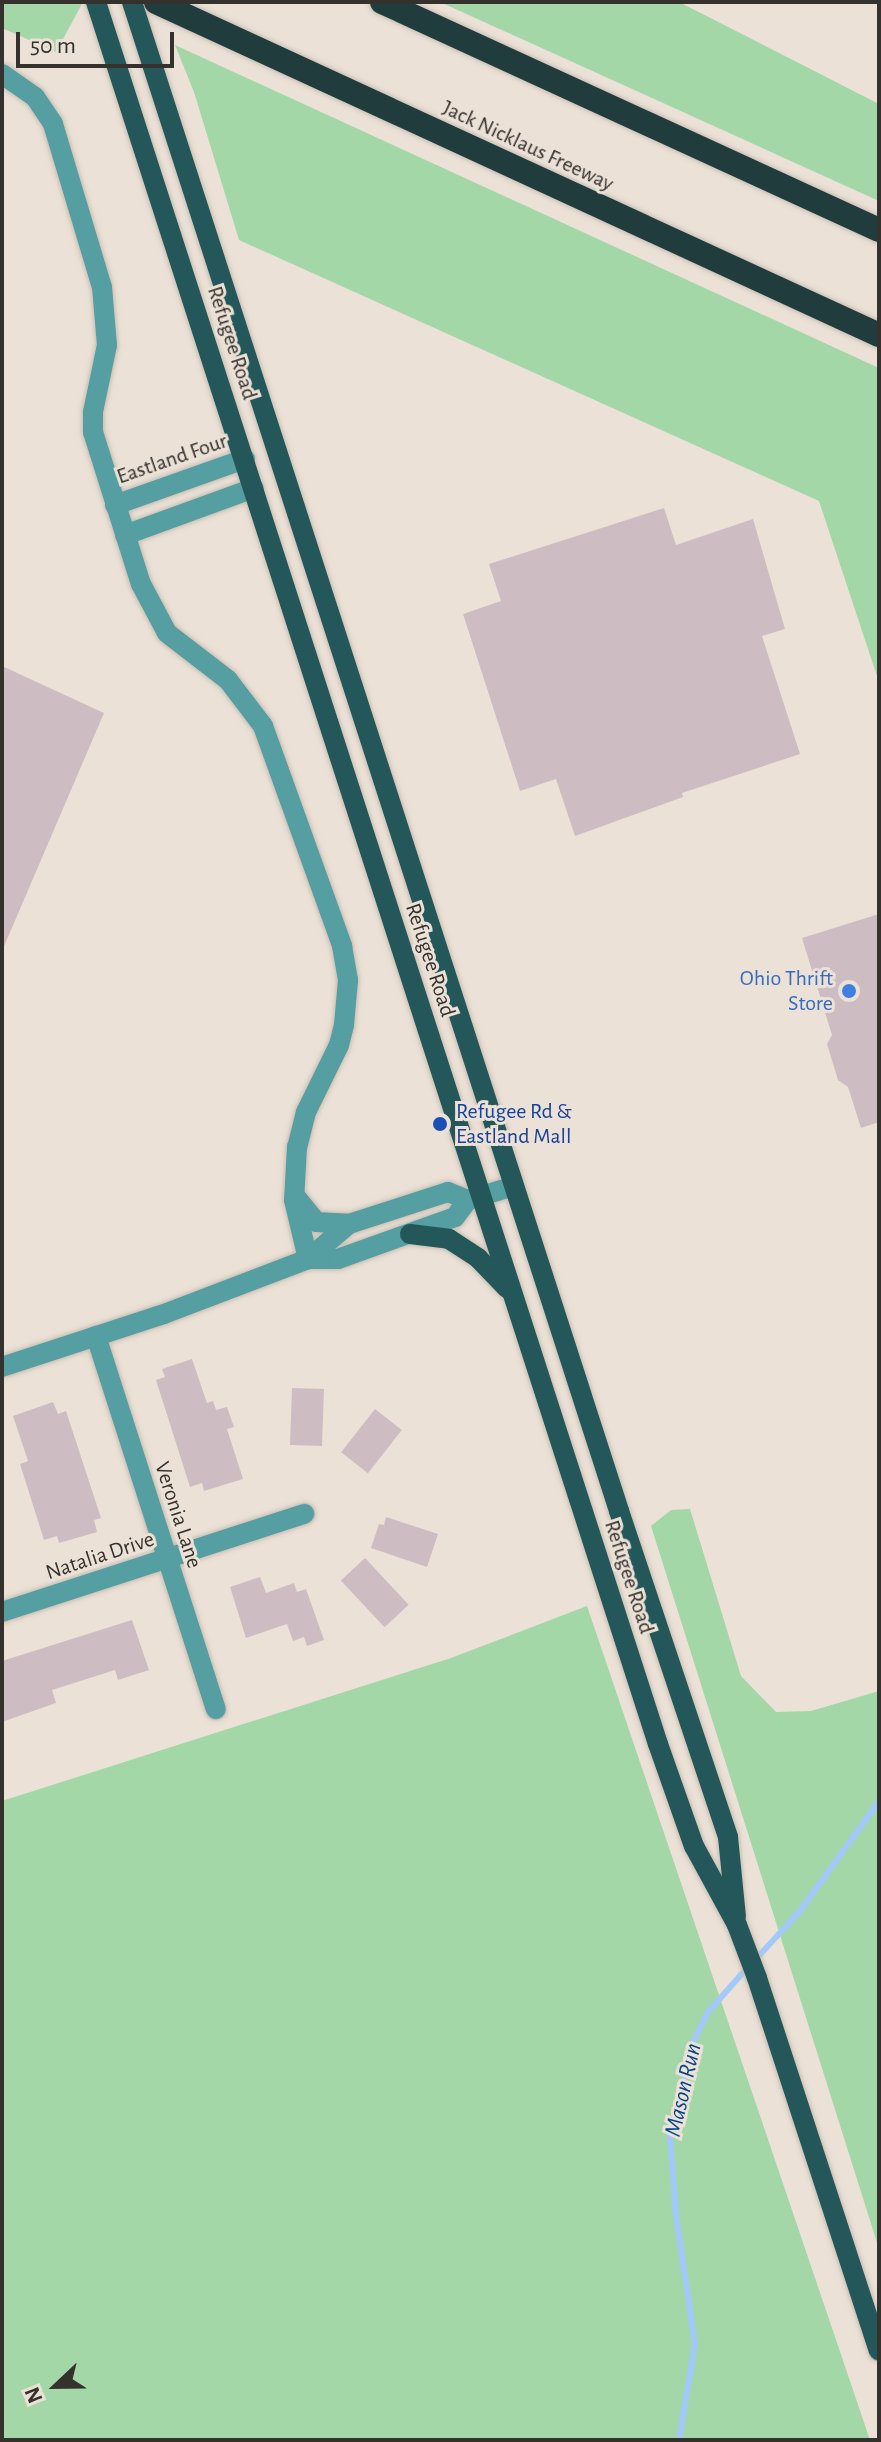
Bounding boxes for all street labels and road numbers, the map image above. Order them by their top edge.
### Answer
street label: Jack Nicklaus Freeway [438,95,618,197]
street label: Refugee Road [201,283,263,403]
street label: Eastland Four [113,428,231,490]
street label: Refugee Road [399,900,461,1020]
street label: Veronia Lane [148,1458,208,1572]
street label: Refugee Road [598,1517,660,1637]
street label: Natalia Drive [43,1526,157,1586]

